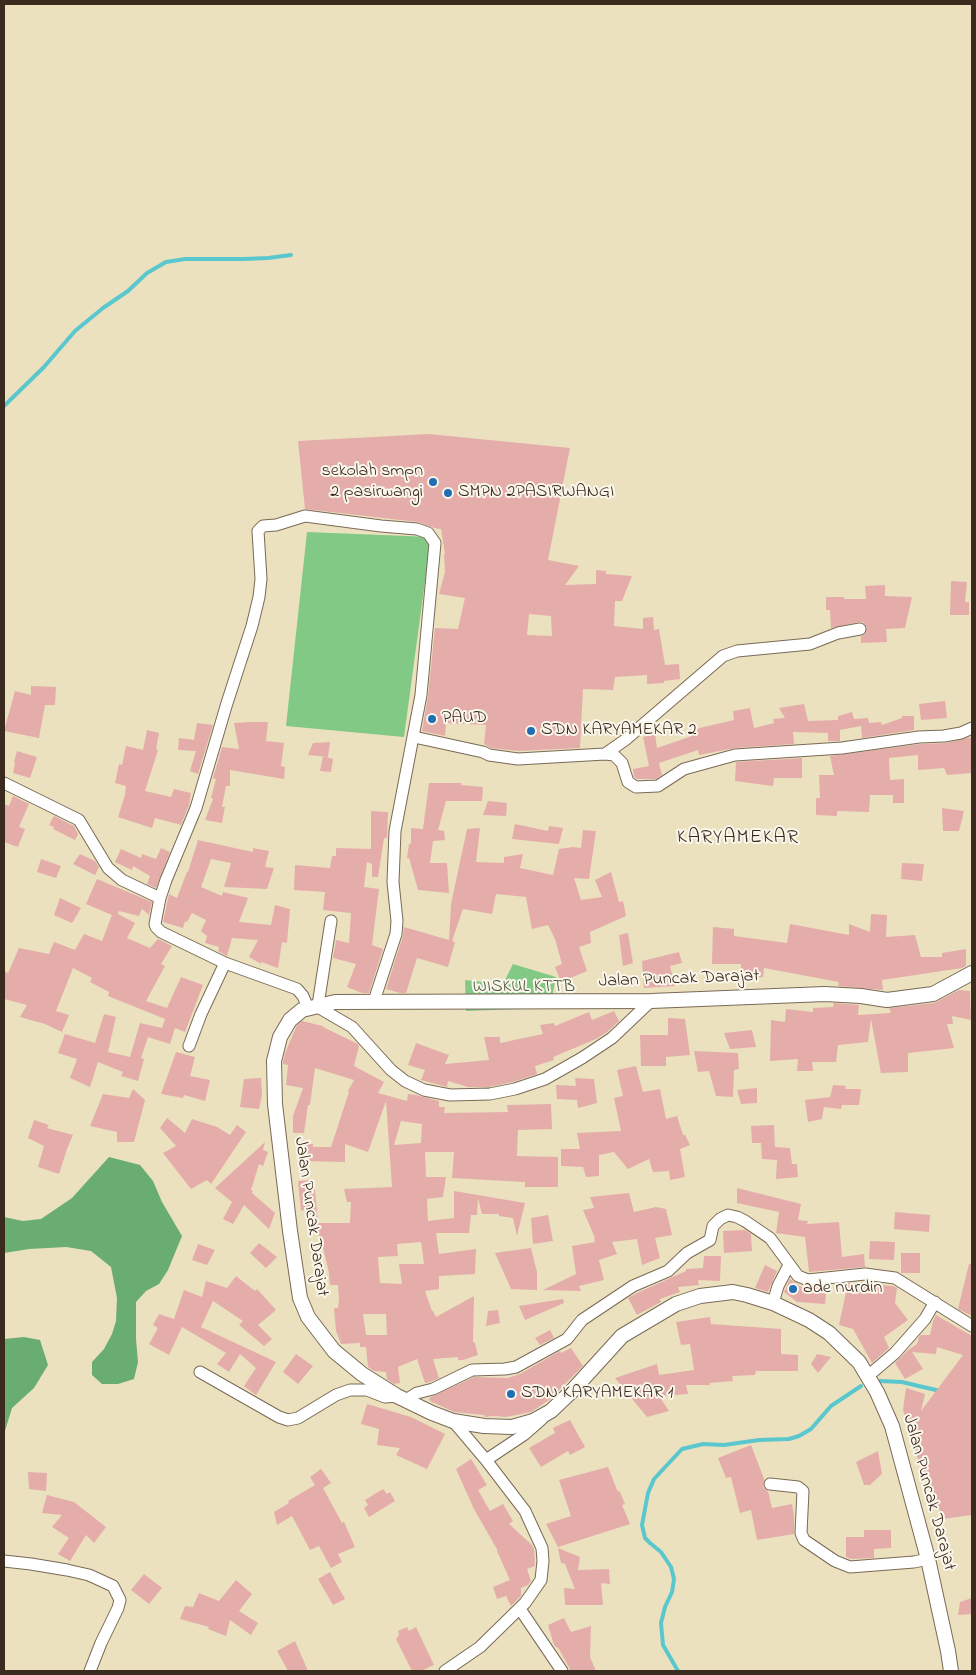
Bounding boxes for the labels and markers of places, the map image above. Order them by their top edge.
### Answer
place label: sekolah smpn 2 pasirwangi [321,461,423,504]
marker: sekolah smpn 2 pasirwangi [427,476,439,488]
place label: SMPN 2PASIRWANGI [458,482,614,504]
marker: SMPN 2PASIRWANGI [442,487,454,499]
place label: PAUD [442,708,487,730]
marker: PAUD [426,713,438,725]
place label: SDN KARYAMEKAR 2 [541,720,697,742]
marker: SDN KARYAMEKAR 2 [525,725,537,737]
place label: ade nurdin [803,1278,882,1300]
marker: ade nurdin [787,1283,799,1295]
place label: SDN KARYAMEKAR 1 [521,1383,673,1405]
marker: SDN KARYAMEKAR 1 [505,1388,517,1400]

